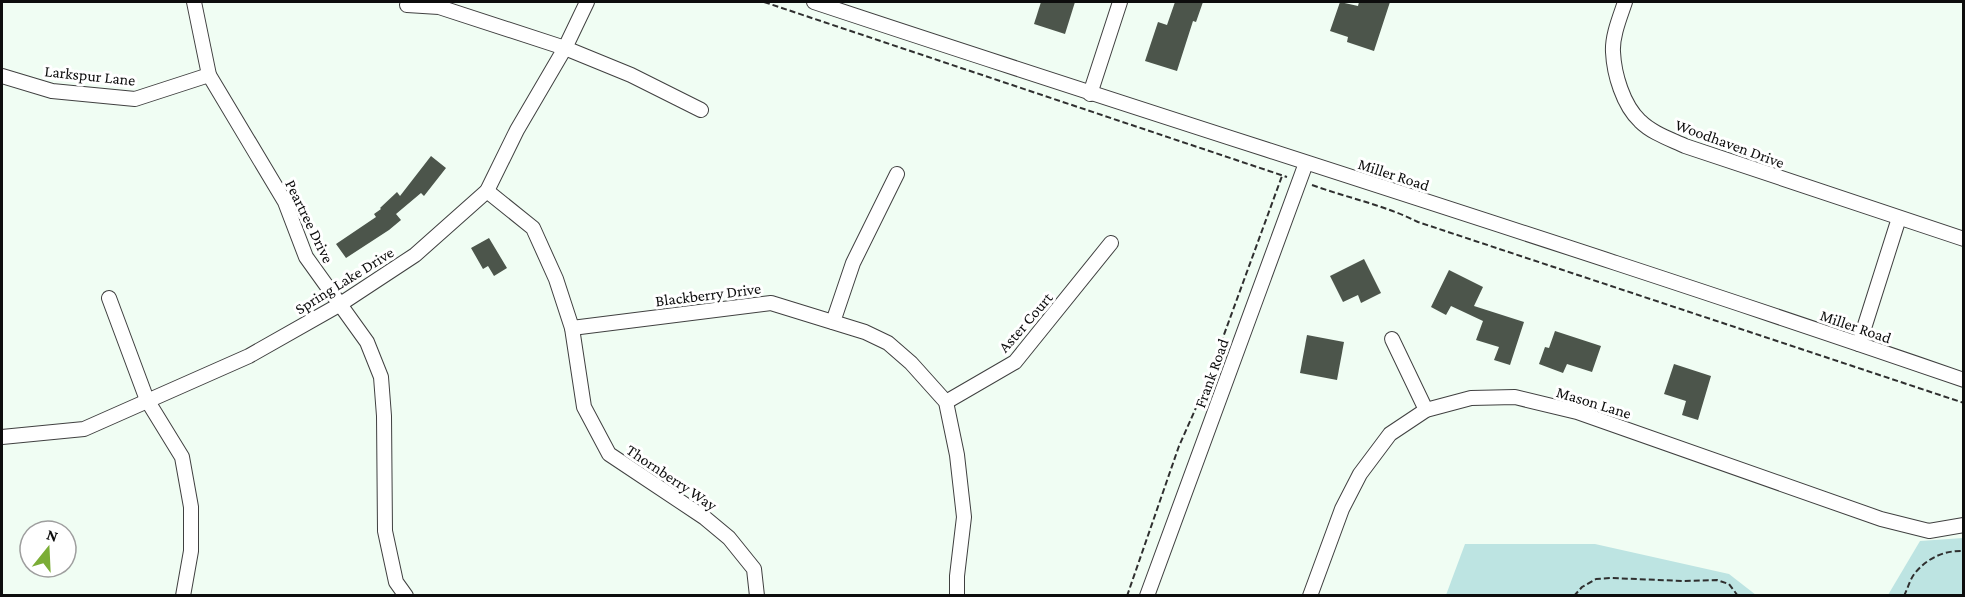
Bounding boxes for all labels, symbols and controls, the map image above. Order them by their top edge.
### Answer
street label: Larkspur Lane [44,62,136,90]
street label: Woodhaven Drive [1673,116,1787,171]
street label: Miller Road [1356,155,1432,194]
street label: Peartree Drive [282,177,337,266]
street label: Spring Lake Drive [292,243,397,318]
street label: Blackberry Drive [654,280,762,310]
street label: Aster Court [995,289,1056,355]
street label: Miller Road [1818,306,1894,347]
street label: Frank Road [1191,336,1232,410]
street label: Mason Lane [1554,383,1633,422]
street label: Thornberry Way [623,441,721,515]
north arrow [18,519,78,579]
text: N [45,525,60,545]

